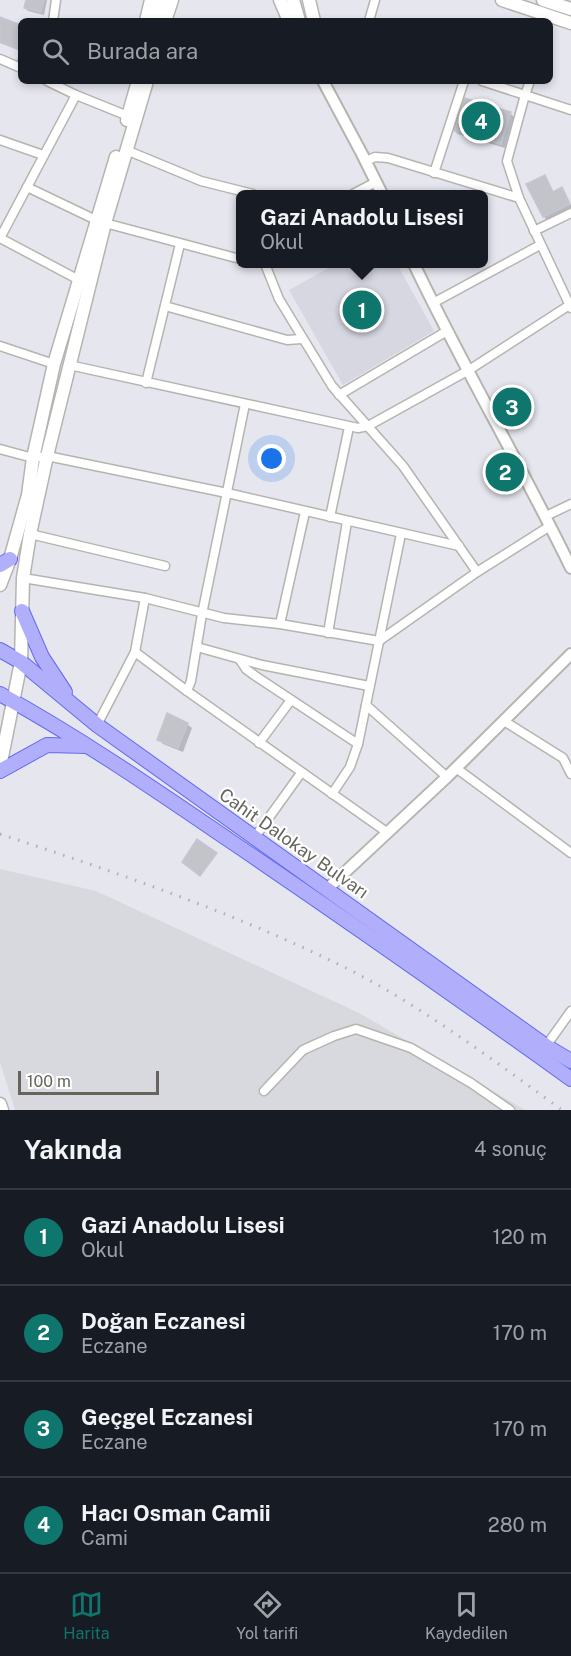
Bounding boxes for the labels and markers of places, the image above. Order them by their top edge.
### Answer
pin: 4 [462,98,500,144]
pin: 1 [342,288,382,332]
pin: 3 [492,384,532,430]
pin: 2 [486,450,524,494]

